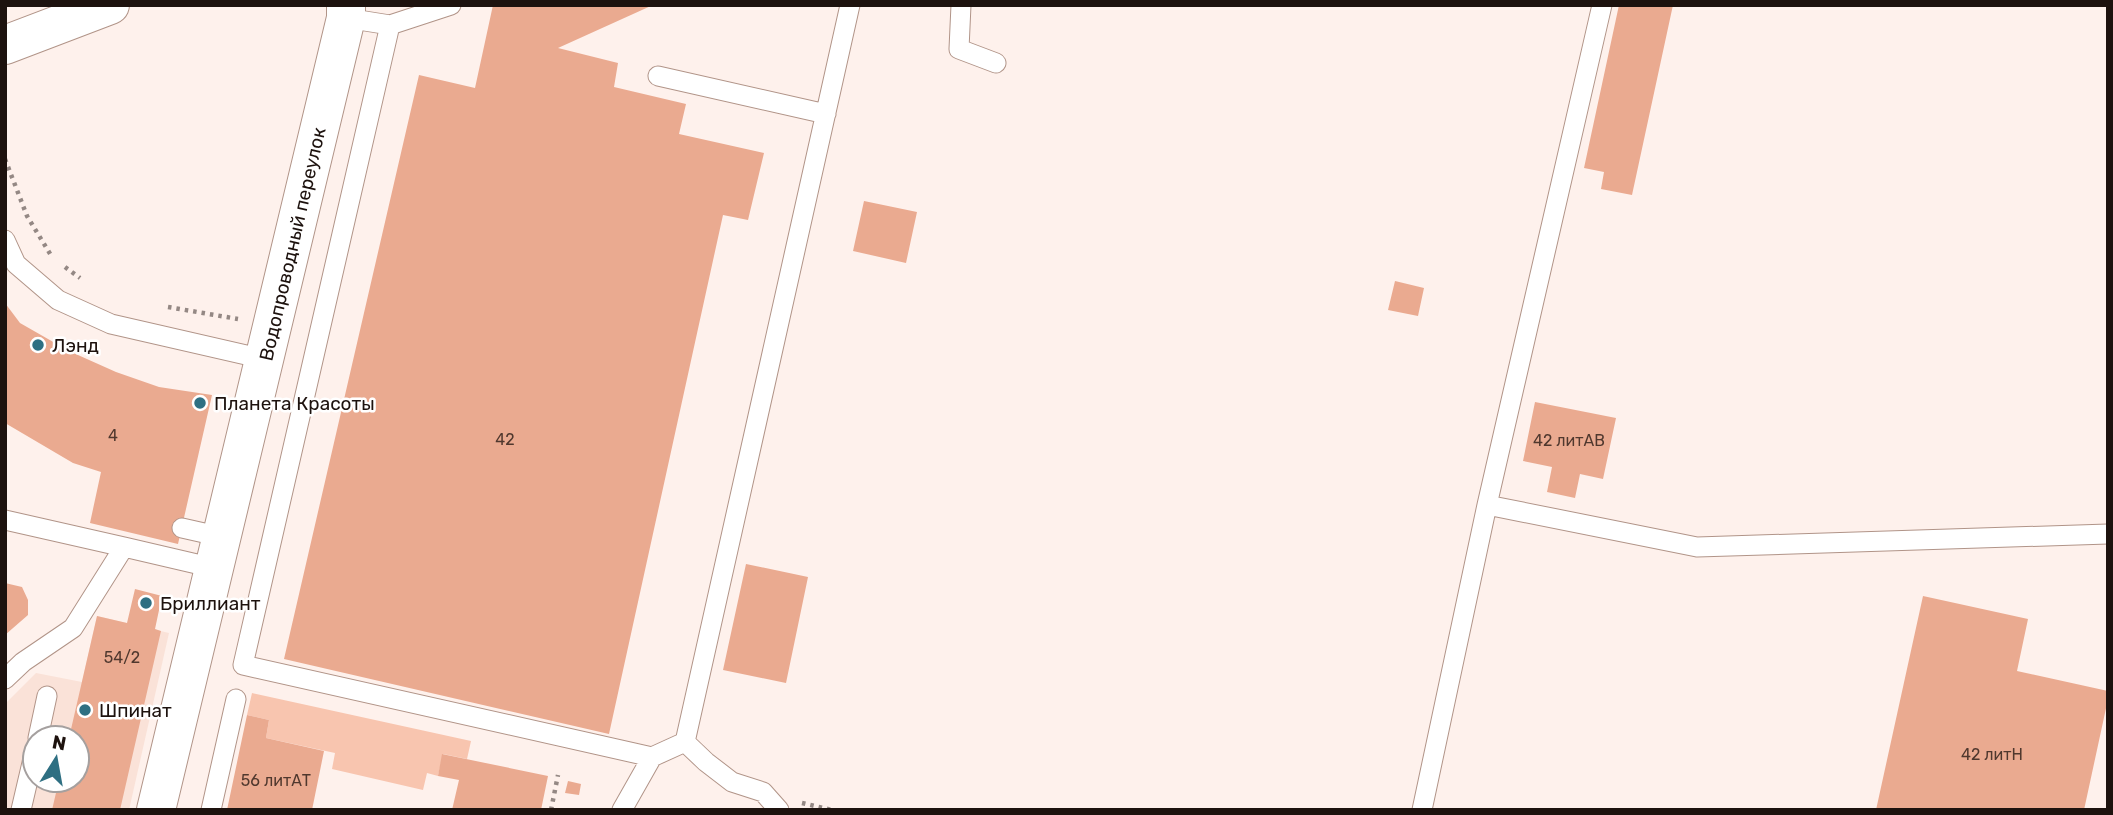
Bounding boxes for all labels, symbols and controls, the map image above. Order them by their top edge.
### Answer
street label: Водопроводный переулок [254,125,331,363]
place label: Лэнд [52,334,99,357]
marker: Лэнд [30,337,46,353]
place label: Планета Красоты [214,392,375,415]
marker: Планета Красоты [192,395,208,411]
house number: 4 [108,426,118,445]
house number: 42 [495,430,515,449]
house number: 42 литАВ [1533,431,1605,450]
place label: Бриллиант [160,592,261,615]
marker: Бриллиант [138,595,154,611]
house number: 54/2 [104,648,140,667]
place label: Шпинат [99,699,172,722]
marker: Шпинат [77,702,93,718]
north arrow [21,724,91,794]
text: N [50,730,68,755]
house number: 42 литН [1961,745,2023,764]
house number: 56 литАТ [241,771,311,790]

